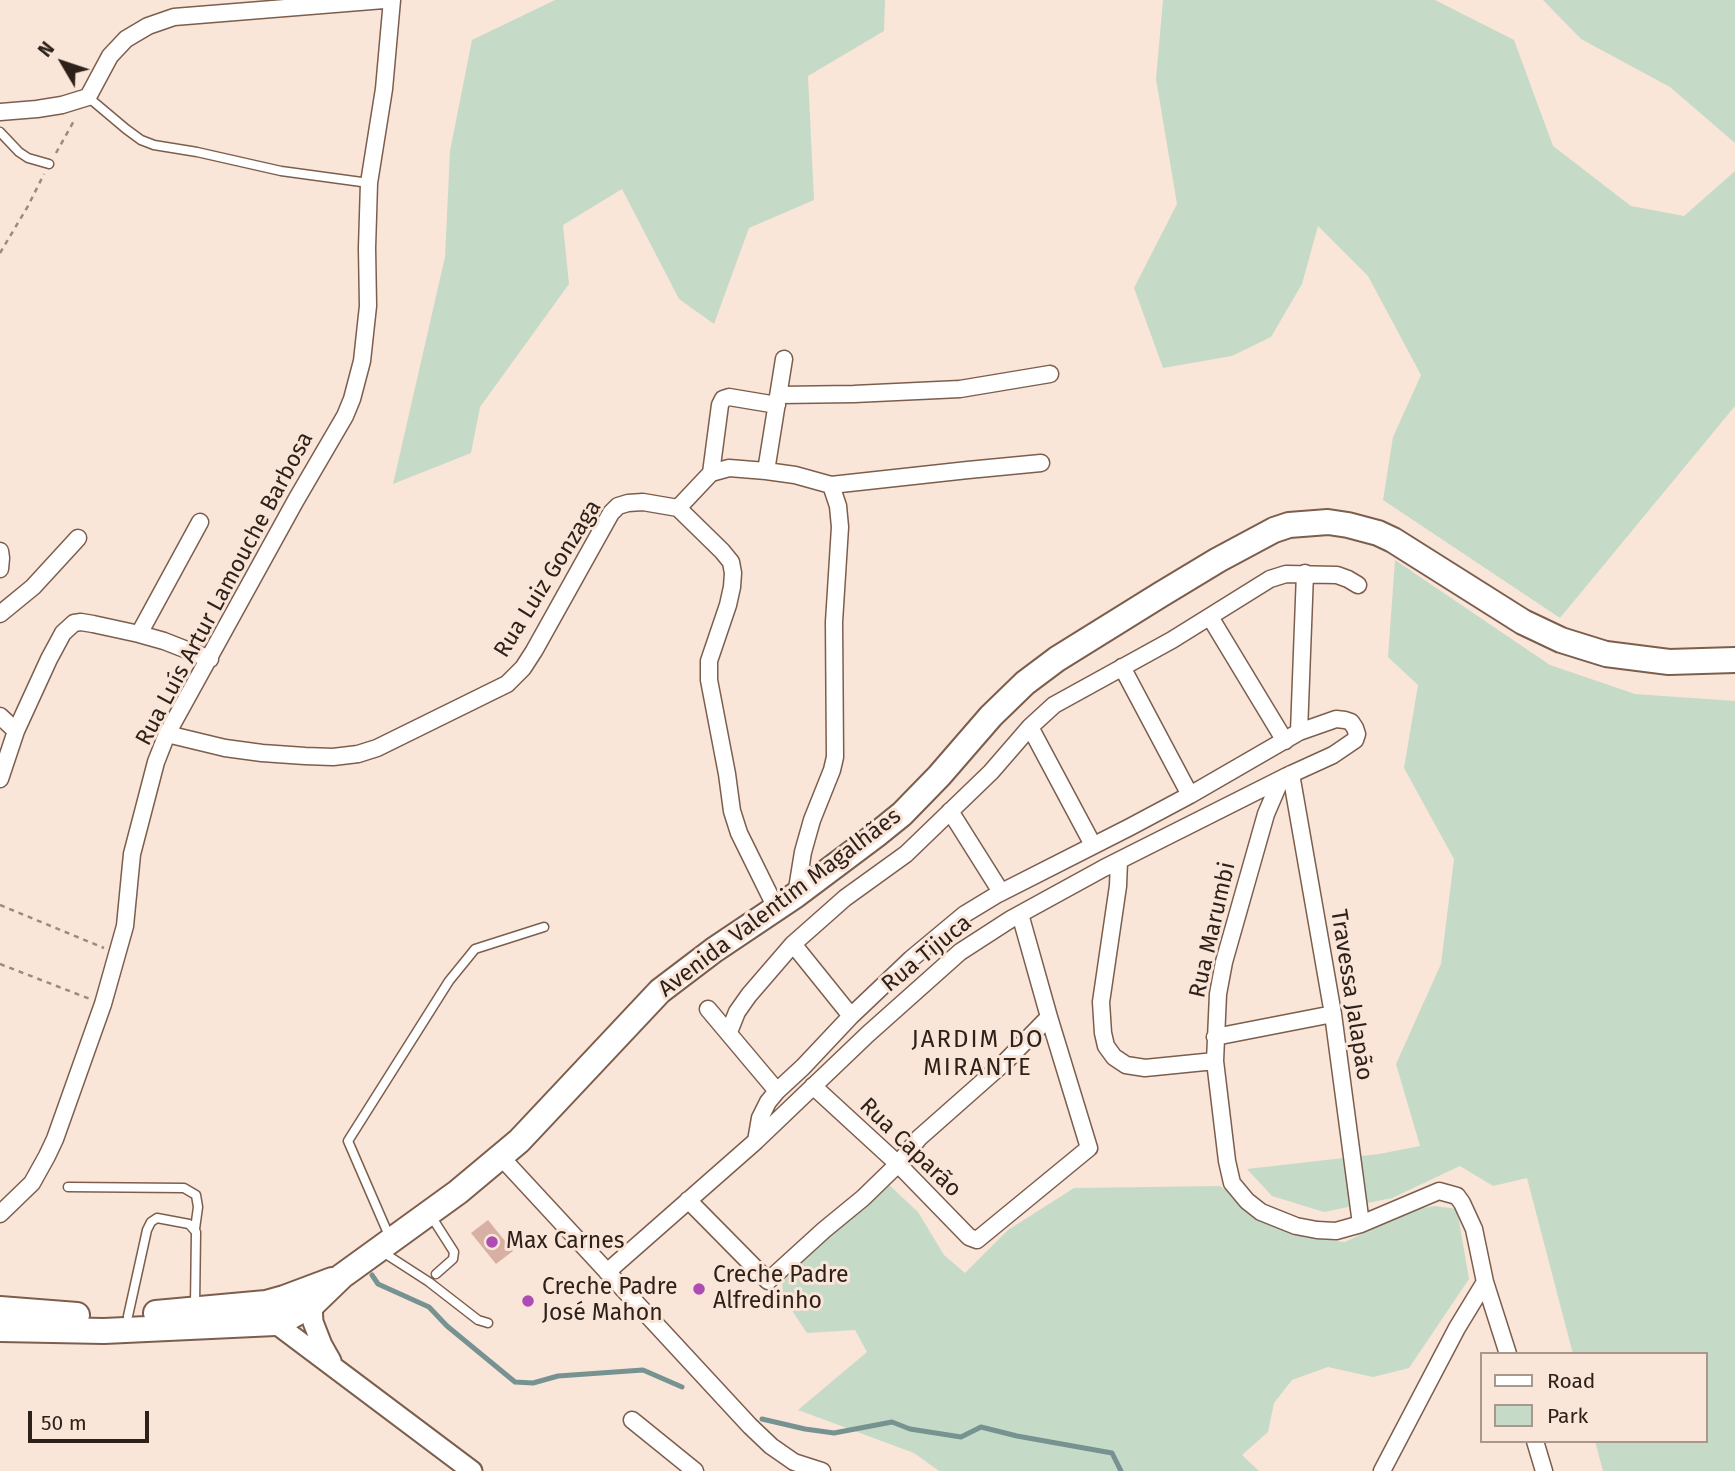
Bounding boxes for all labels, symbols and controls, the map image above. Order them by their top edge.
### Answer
north arrow [28,28,98,98]
text: N [33,37,59,62]
street label: Rua Luís Artur Lamouche Barbosa [130,427,320,751]
street label: Rua Luiz Gonzaga [488,495,608,663]
street label: Avenida Valentim Magalhães [653,803,907,1003]
street label: Rua Marumbi [1184,859,1242,1001]
street label: Travessa Jalapão [1324,908,1378,1082]
street label: Rua Tijuca [877,909,977,999]
district label: JARDIM DO MIRANTE [913,1026,1043,1082]
street label: Rua Caparão [853,1093,967,1203]
place label: Max Carnes [506,1228,624,1256]
marker: Max Carnes [484,1234,500,1250]
place label: Creche Padre Alfredinho [713,1262,848,1316]
place label: Creche Padre José Mahon [542,1274,677,1328]
marker: Creche Padre Alfredinho [691,1281,707,1297]
marker: Creche Padre José Mahon [520,1293,536,1309]
legend [1480,1352,1707,1443]
text: Road [1547,1368,1595,1394]
scale bar [32,1398,152,1442]
text: Park [1547,1403,1588,1429]
text: 50 m [41,1410,87,1436]

